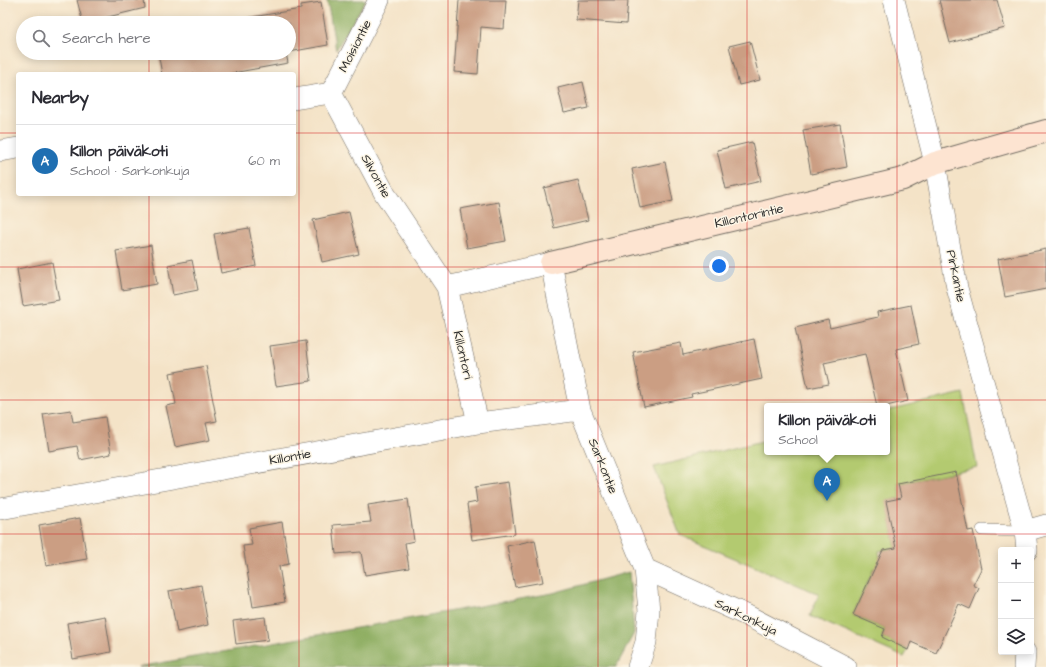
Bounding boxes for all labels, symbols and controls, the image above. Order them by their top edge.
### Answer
search box [16,16,296,60]
street label: Moisiontie [334,17,376,75]
icon: search [30,27,52,49]
text: Search here [62,28,151,49]
text: Nearby [32,86,89,110]
text: Killon päiväkoti [70,141,168,162]
street label: Silvontie [357,151,395,201]
text: A [41,152,49,170]
text: 60 m [248,152,280,170]
text: School · Sarkonkuja [70,162,189,180]
street label: Killontorintie [713,199,785,233]
street label: Pirkantie [942,248,970,304]
your location [709,256,729,276]
street label: Killontori [449,329,477,381]
popup [764,403,890,455]
text: Killon päiväkoti [778,410,876,431]
text: School [778,431,818,449]
street label: Sarkontie [584,436,622,496]
street label: Killontie [268,444,312,470]
pin: A [814,468,840,501]
map controls [998,547,1034,655]
button: + [998,547,1034,583]
button: − [998,583,1034,619]
street label: Sarkonkuja [712,594,781,640]
button: layers [998,619,1034,655]

